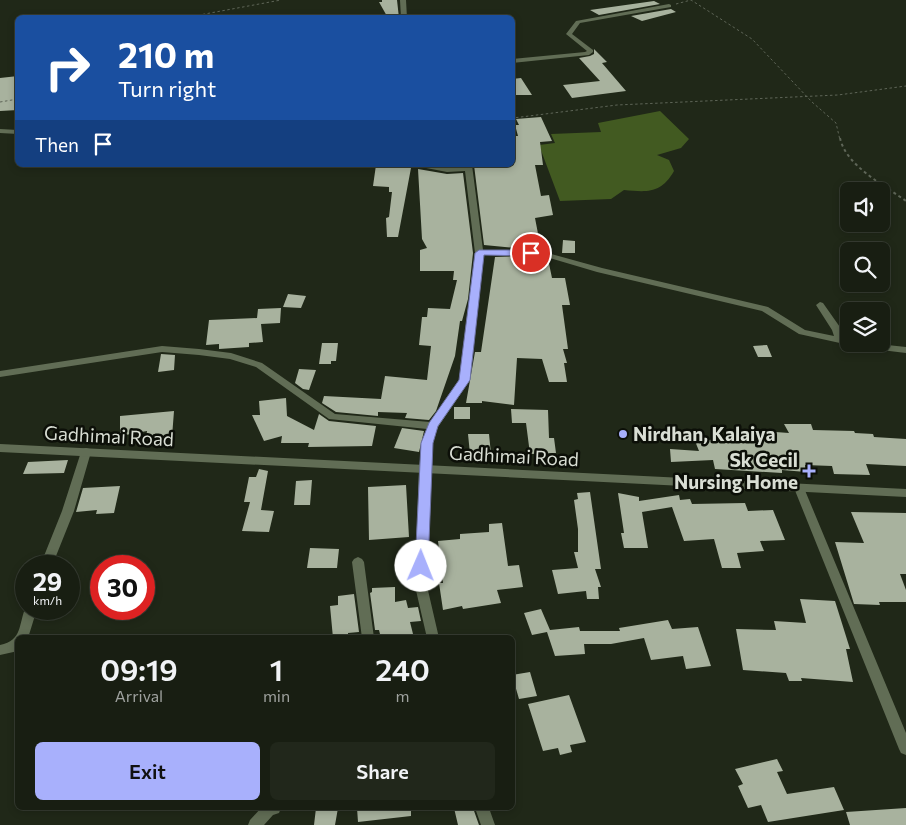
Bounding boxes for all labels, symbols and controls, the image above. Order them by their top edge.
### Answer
text: 210 m [118,32,214,75]
icon: right [35,35,100,100]
text: Turn right [118,75,216,102]
icon: arrive [89,130,117,158]
text: Then [35,133,79,156]
map controls [840,182,890,352]
button: sound [840,182,890,232]
pin [510,232,552,274]
icon: arrive [517,239,545,267]
button: search [840,242,890,292]
button: layers [840,302,890,352]
street label: Gadhimai Road [44,421,175,450]
place label: Nirdhan, Kalaiya [633,422,776,445]
marker: Nirdhan, Kalaiya [617,428,629,440]
street label: Gadhimai Road [449,441,580,470]
place label: Sk Cecil Nursing Home [674,448,798,493]
marker: Sk Cecil Nursing Home [802,464,816,478]
position arrow [394,539,446,591]
speed limit sign: 30 [90,555,155,620]
text: 29 [33,566,62,596]
text: km/h [33,593,62,607]
text: 09:19 [100,650,178,687]
text: 1 [270,650,283,687]
text: 240 [375,650,430,687]
text: Arrival [115,686,163,705]
text: min [263,686,290,705]
text: m [396,686,410,705]
button: Exit [35,742,260,800]
button: Share [270,742,495,800]

